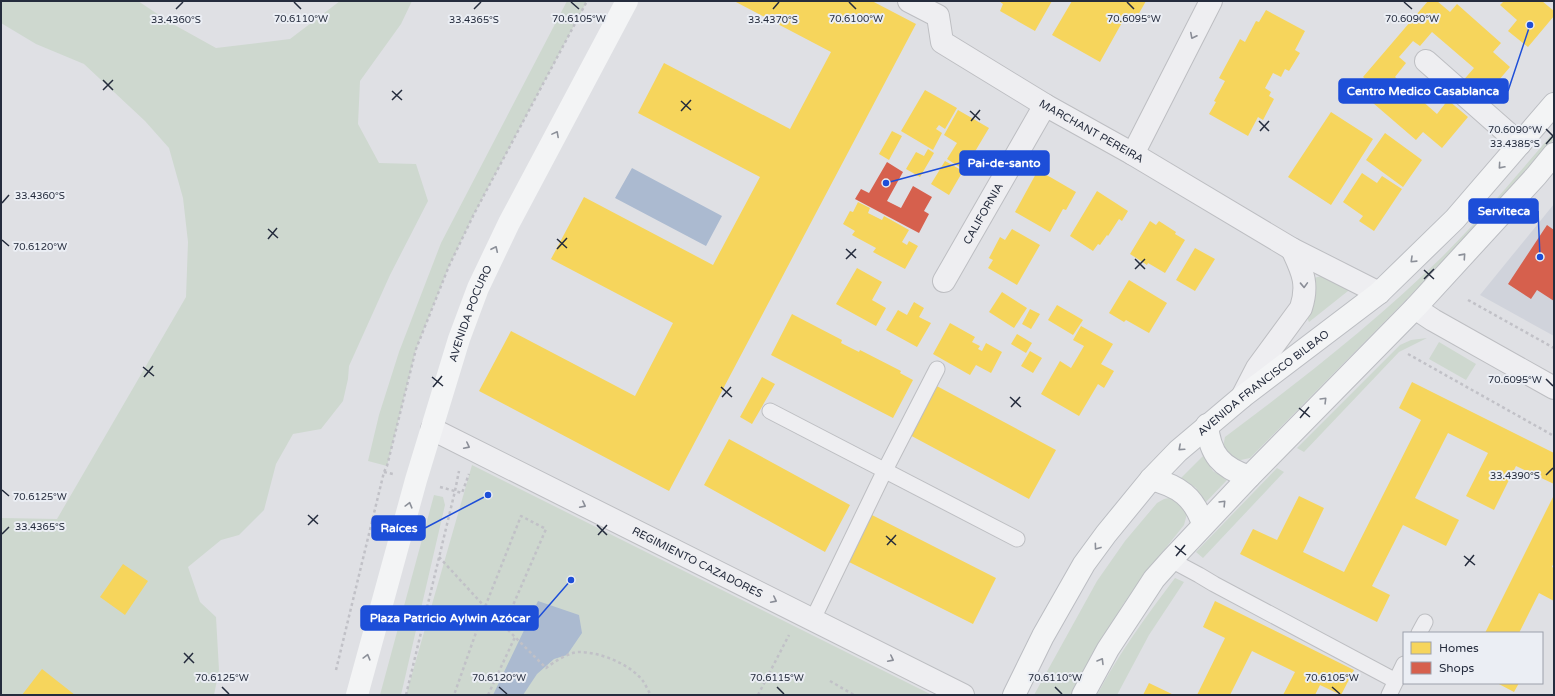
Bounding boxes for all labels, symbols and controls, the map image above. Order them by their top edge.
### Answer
text: 70.6110°W [274,13,328,25]
text: 70.6105°W [552,13,606,25]
text: 70.6100°W [829,13,883,25]
text: 70.6095°W [1107,13,1161,25]
text: 70.6090°W [1385,13,1439,25]
text: 33.4360°S [151,14,201,26]
text: 33.4365°S [449,14,499,26]
text: 33.4370°S [748,14,798,26]
one-way arrow [1190,32,1198,39]
callout: Centro Medico Casablanca [1339,79,1508,103]
text: Centro Medico Casablanca [1347,84,1499,98]
street label: MARCHANT PEREIRA [1037,97,1146,166]
text: 70.6090°W [1488,124,1542,136]
one-way arrow [551,131,558,139]
text: 33.4385°S [1490,138,1540,150]
callout: Pai-de-santo [960,151,1049,175]
text: Pai-de-santo [967,156,1041,170]
one-way arrow [1499,161,1506,168]
street label: CALIFORNIA [960,181,1006,247]
text: 33.4360°S [15,190,65,202]
callout: Serviteca [1469,199,1538,223]
text: Serviteca [1478,204,1531,218]
text: 70.6120°W [13,241,67,253]
one-way arrow [490,246,498,254]
one-way arrow [1458,253,1465,261]
one-way arrow [1410,256,1417,263]
street label: AVENIDA POCURO [446,263,495,364]
one-way arrow [1300,282,1308,288]
street label: AVENIDA FRANCISCO BILBAO [1195,327,1332,439]
text: 70.6095°W [1488,374,1542,386]
one-way arrow [1319,397,1327,405]
one-way arrow [462,442,470,449]
one-way arrow [1178,443,1186,450]
text: 33.4390°S [1490,470,1540,482]
text: 70.6125°W [13,491,67,503]
one-way arrow [579,500,586,507]
one-way arrow [1219,500,1226,508]
one-way arrow [405,502,413,508]
callout: Raíces [372,516,425,540]
text: 33.4365°S [15,521,65,533]
text: Raíces [380,521,418,535]
street label: REGIMIENTO CAZADORES [630,524,765,601]
one-way arrow [1095,542,1102,549]
one-way arrow [770,595,778,603]
callout: Plaza Patricio Aylwin Azócar [361,606,538,630]
text: Plaza Patricio Aylwin Azócar [370,611,531,626]
legend [1403,632,1543,684]
text: Homes [1439,641,1479,655]
one-way arrow [362,654,371,661]
one-way arrow [886,654,894,661]
one-way arrow [1097,658,1104,665]
text: Shops [1439,661,1474,675]
text: 70.6125°W [195,672,249,684]
text: 70.6120°W [472,672,526,684]
text: 70.6115°W [750,672,804,684]
text: 70.6110°W [1028,672,1082,684]
text: 70.6105°W [1305,672,1359,684]

